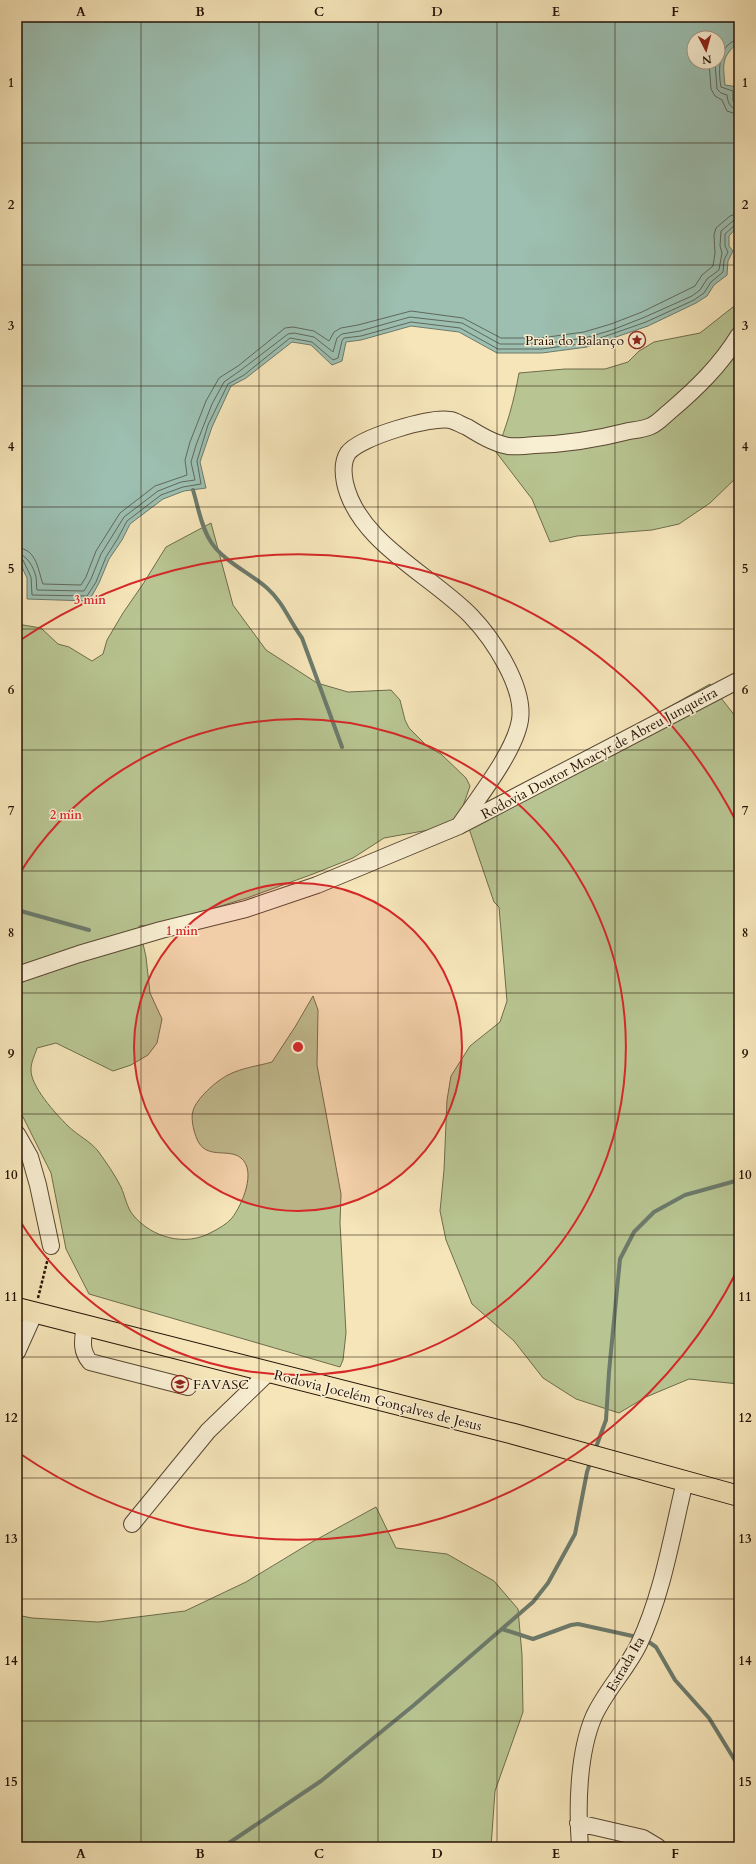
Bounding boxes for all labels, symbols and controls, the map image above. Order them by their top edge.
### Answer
text: A [76,3,86,21]
text: B [195,3,205,21]
text: C [314,3,324,21]
text: D [431,3,443,21]
text: E [552,3,560,21]
text: F [671,3,679,21]
north arrow [686,30,726,70]
text: N [701,51,713,67]
text: 1 [8,74,14,92]
text: 1 [742,74,748,92]
text: 2 [8,196,15,214]
text: 2 [742,196,749,214]
text: 3 [8,317,15,335]
text: 3 [742,317,749,335]
place icon: Praia do Balanço [627,330,647,350]
place label: Praia do Balanço [525,331,624,350]
text: 4 [8,438,15,456]
text: 4 [742,438,749,456]
text: 5 [8,560,14,578]
text: 5 [742,560,748,578]
text: 3 min [74,592,106,608]
text: 6 [8,681,15,699]
text: 6 [742,681,749,699]
street label: Rodovia Doutor Moacyr de Abreu Junqueira [478,683,721,824]
text: 7 [8,802,15,820]
text: 7 [742,802,749,820]
text: 2 min [50,807,82,823]
text: 1 min [166,923,198,939]
text: 8 [8,924,14,942]
text: 8 [742,924,748,942]
centre of rings [291,1040,305,1054]
text: 9 [8,1045,15,1063]
text: 9 [742,1045,749,1063]
text: 10 [4,1166,18,1184]
text: 10 [738,1166,752,1184]
text: 11 [4,1288,18,1306]
text: 11 [738,1288,752,1306]
street label: Rodovia Jocelém Gonçalves de Jesus [272,1365,484,1436]
school or university icon: FAVASC [170,1374,190,1394]
place label: FAVASC [193,1375,249,1394]
text: 12 [4,1409,18,1427]
text: 12 [738,1409,752,1427]
text: 13 [4,1530,18,1548]
text: 13 [738,1530,752,1548]
street label: Estrada Ita [602,1633,649,1696]
text: 14 [4,1652,18,1670]
text: 14 [738,1652,752,1670]
text: 15 [4,1773,18,1791]
text: 15 [738,1773,752,1791]
text: A [76,1845,86,1863]
text: B [195,1845,205,1863]
text: C [314,1845,324,1863]
text: D [431,1845,443,1863]
text: E [552,1845,560,1863]
text: F [671,1845,679,1863]

